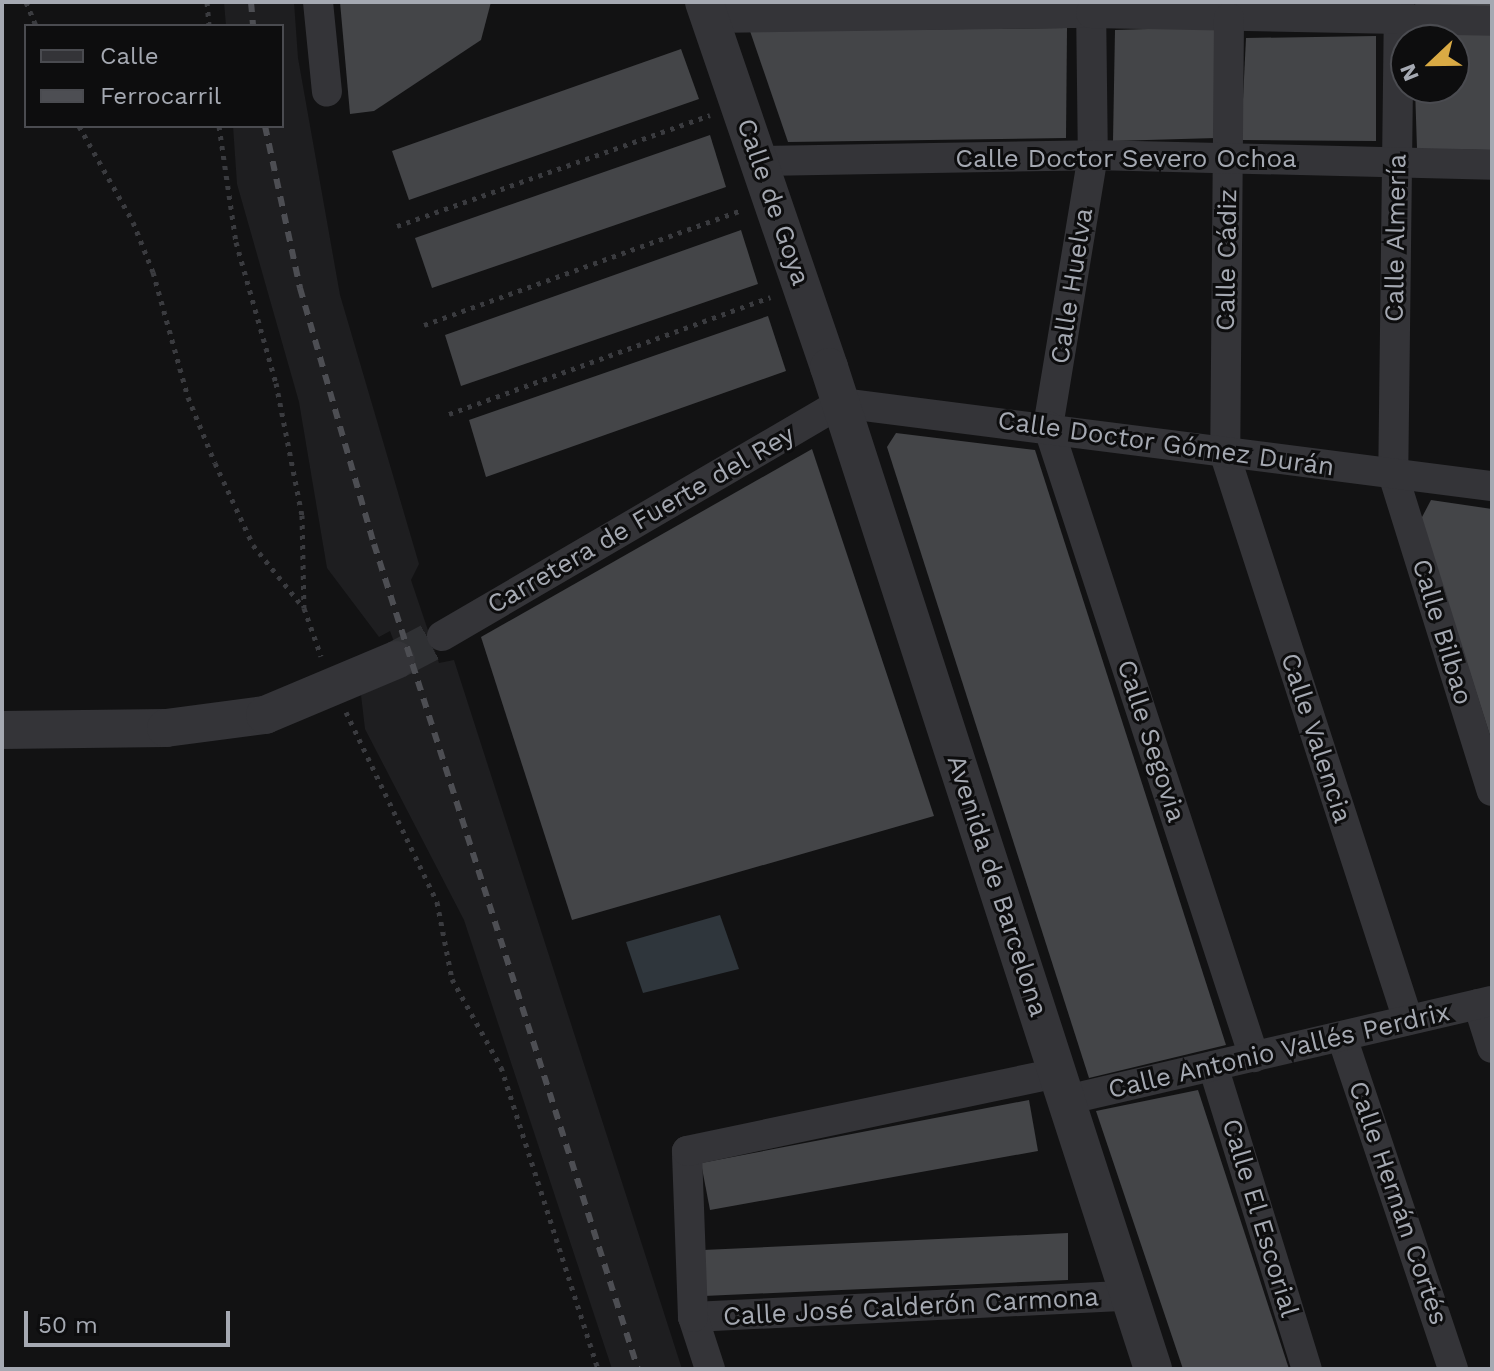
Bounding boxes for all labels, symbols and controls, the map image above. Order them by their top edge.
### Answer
legend [24,24,284,128]
north arrow [1390,24,1470,104]
text: Calle [100,42,159,70]
text: N [1394,60,1424,85]
text: Ferrocarril [100,82,221,110]
street label: Calle de Goya [730,115,816,289]
street label: Calle Doctor Severo Ochoa [955,143,1297,175]
street label: Calle Almería [1379,153,1413,323]
street label: Calle Cádiz [1210,189,1244,331]
street label: Calle Huelva [1044,206,1100,366]
street label: Calle Doctor Gómez Durán [995,405,1337,483]
street label: Carretera de Fuerte del Rey [481,419,801,621]
street label: Calle Bilbao [1405,555,1479,709]
street label: Calle Valencia [1274,649,1358,827]
street label: Calle Segovia [1110,656,1192,826]
street label: Avenida de Barcelona [940,751,1054,1021]
street label: Calle Antonio Vallés Perdrix [1104,996,1454,1106]
street label: Calle Hernán Cortés [1342,1077,1454,1329]
street label: Calle El Escorial [1215,1115,1305,1321]
street label: Calle José Calderón Carmona [722,1282,1100,1332]
scale bar [28,1295,234,1345]
text: 50 m [38,1311,98,1339]

